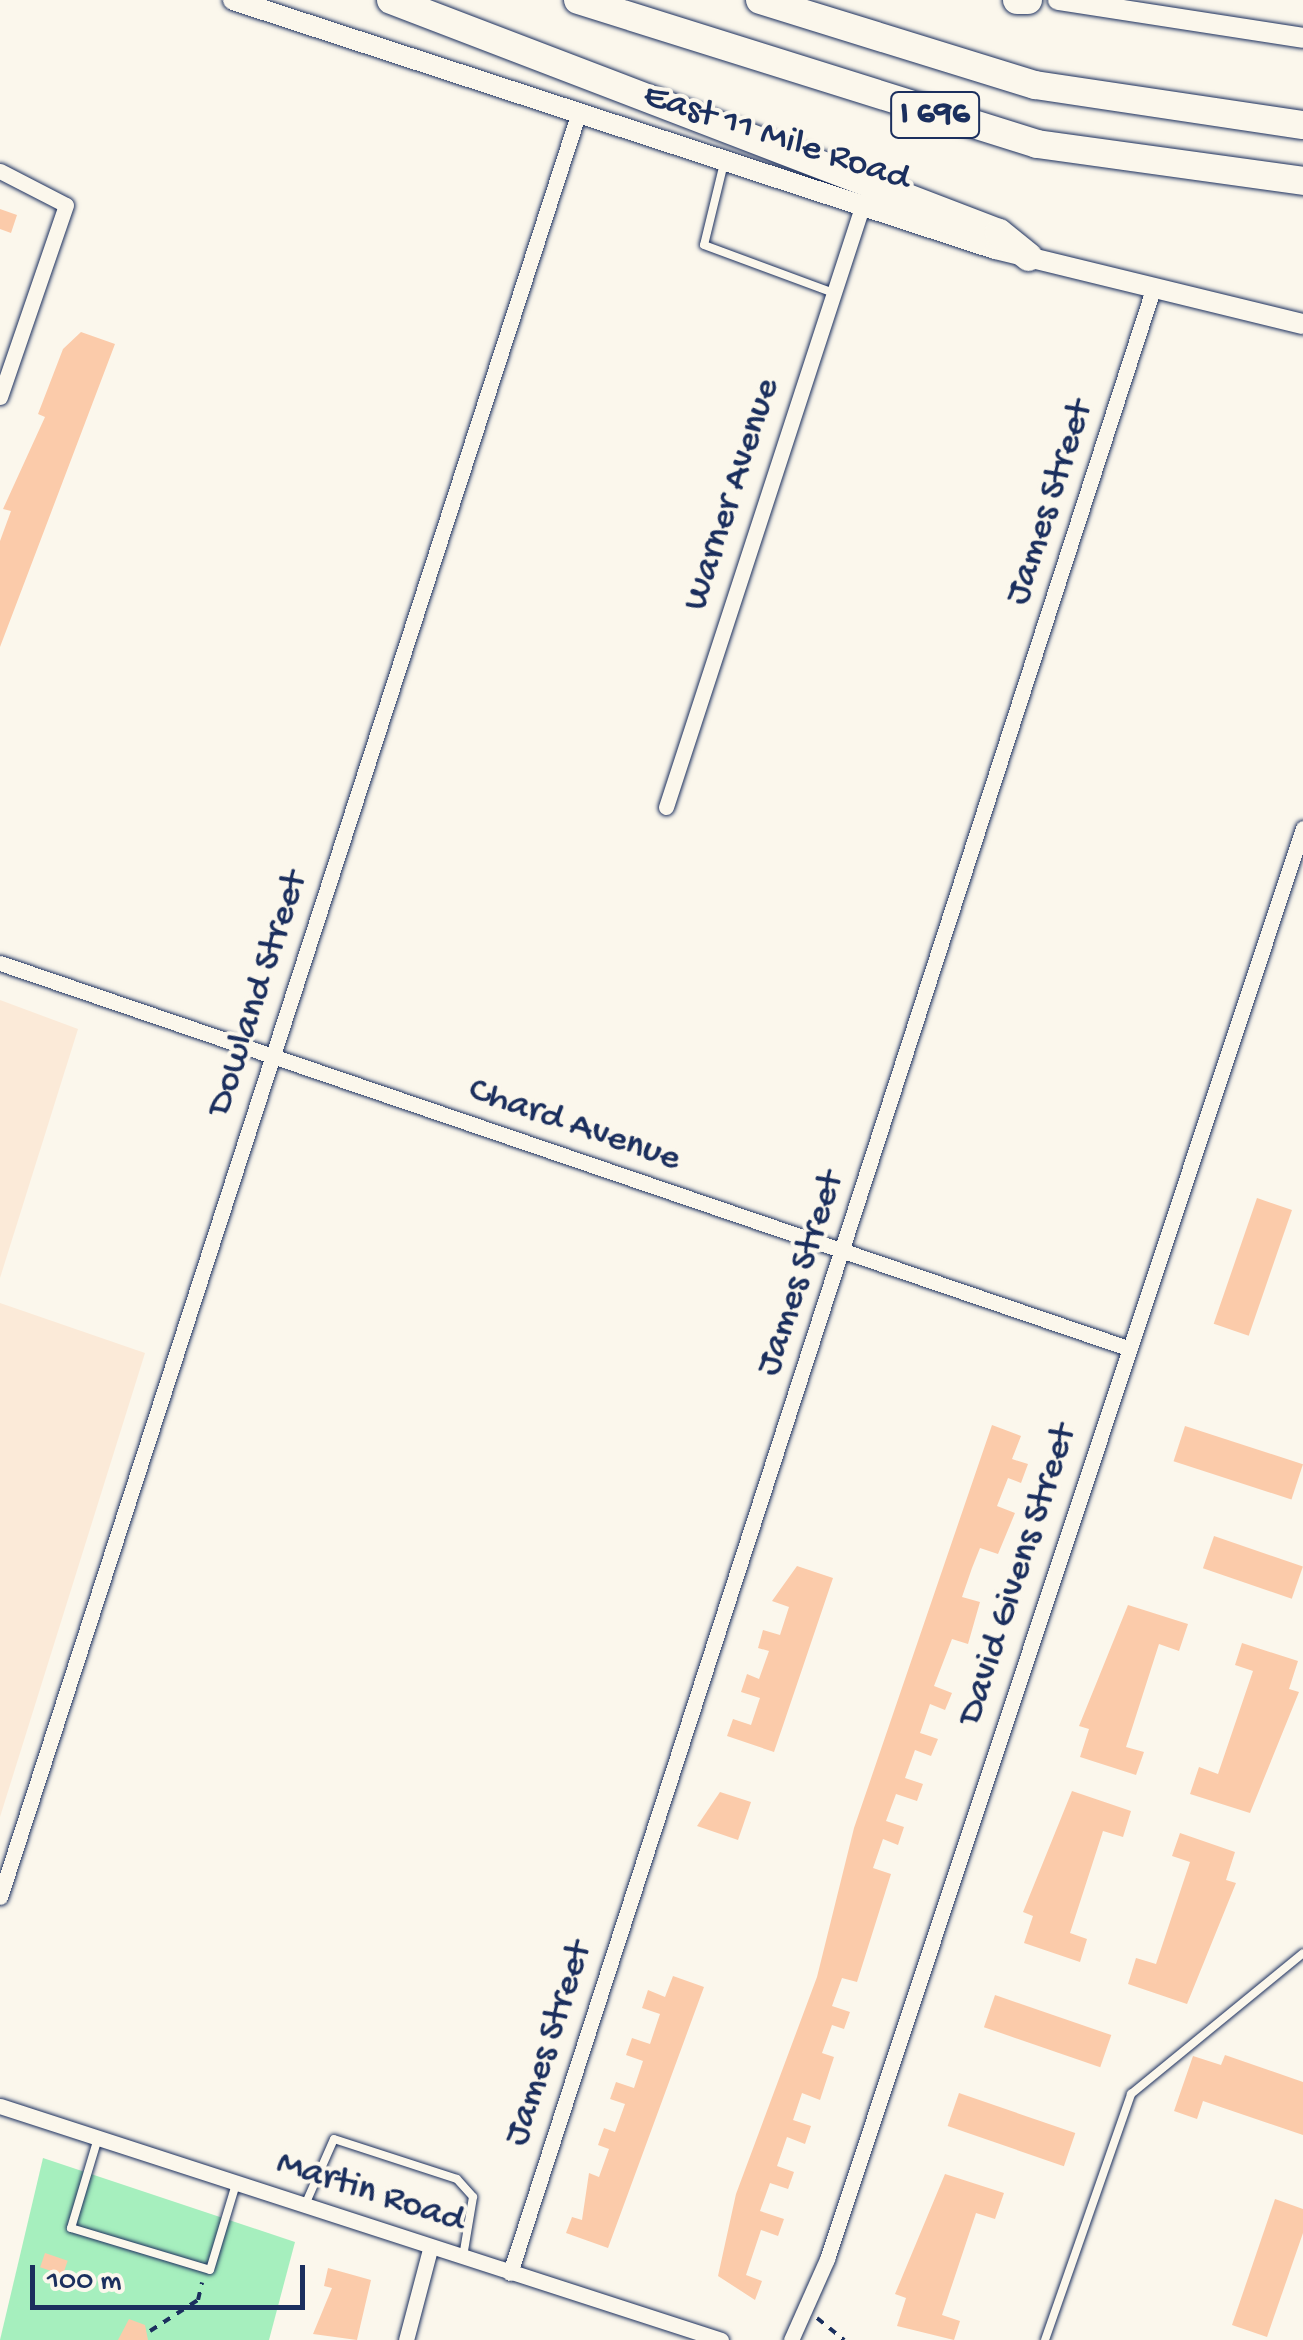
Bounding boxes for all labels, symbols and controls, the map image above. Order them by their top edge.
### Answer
street label: East 11 Mile Road [637,74,915,204]
road number: I 696 [890,85,980,145]
street label: Warner Avenue [674,373,792,617]
street label: James Street [997,395,1105,611]
street label: Dowland Street [198,866,320,1122]
street label: Chard Avenue [462,1068,686,1184]
street label: James Street [748,1166,856,1382]
street label: David Givens Street [949,1419,1089,1731]
street label: James Street [496,1936,604,2152]
street label: Martin Road [270,2141,470,2245]
scale bar [35,2245,310,2307]
text: 100 m [47,2265,122,2300]

